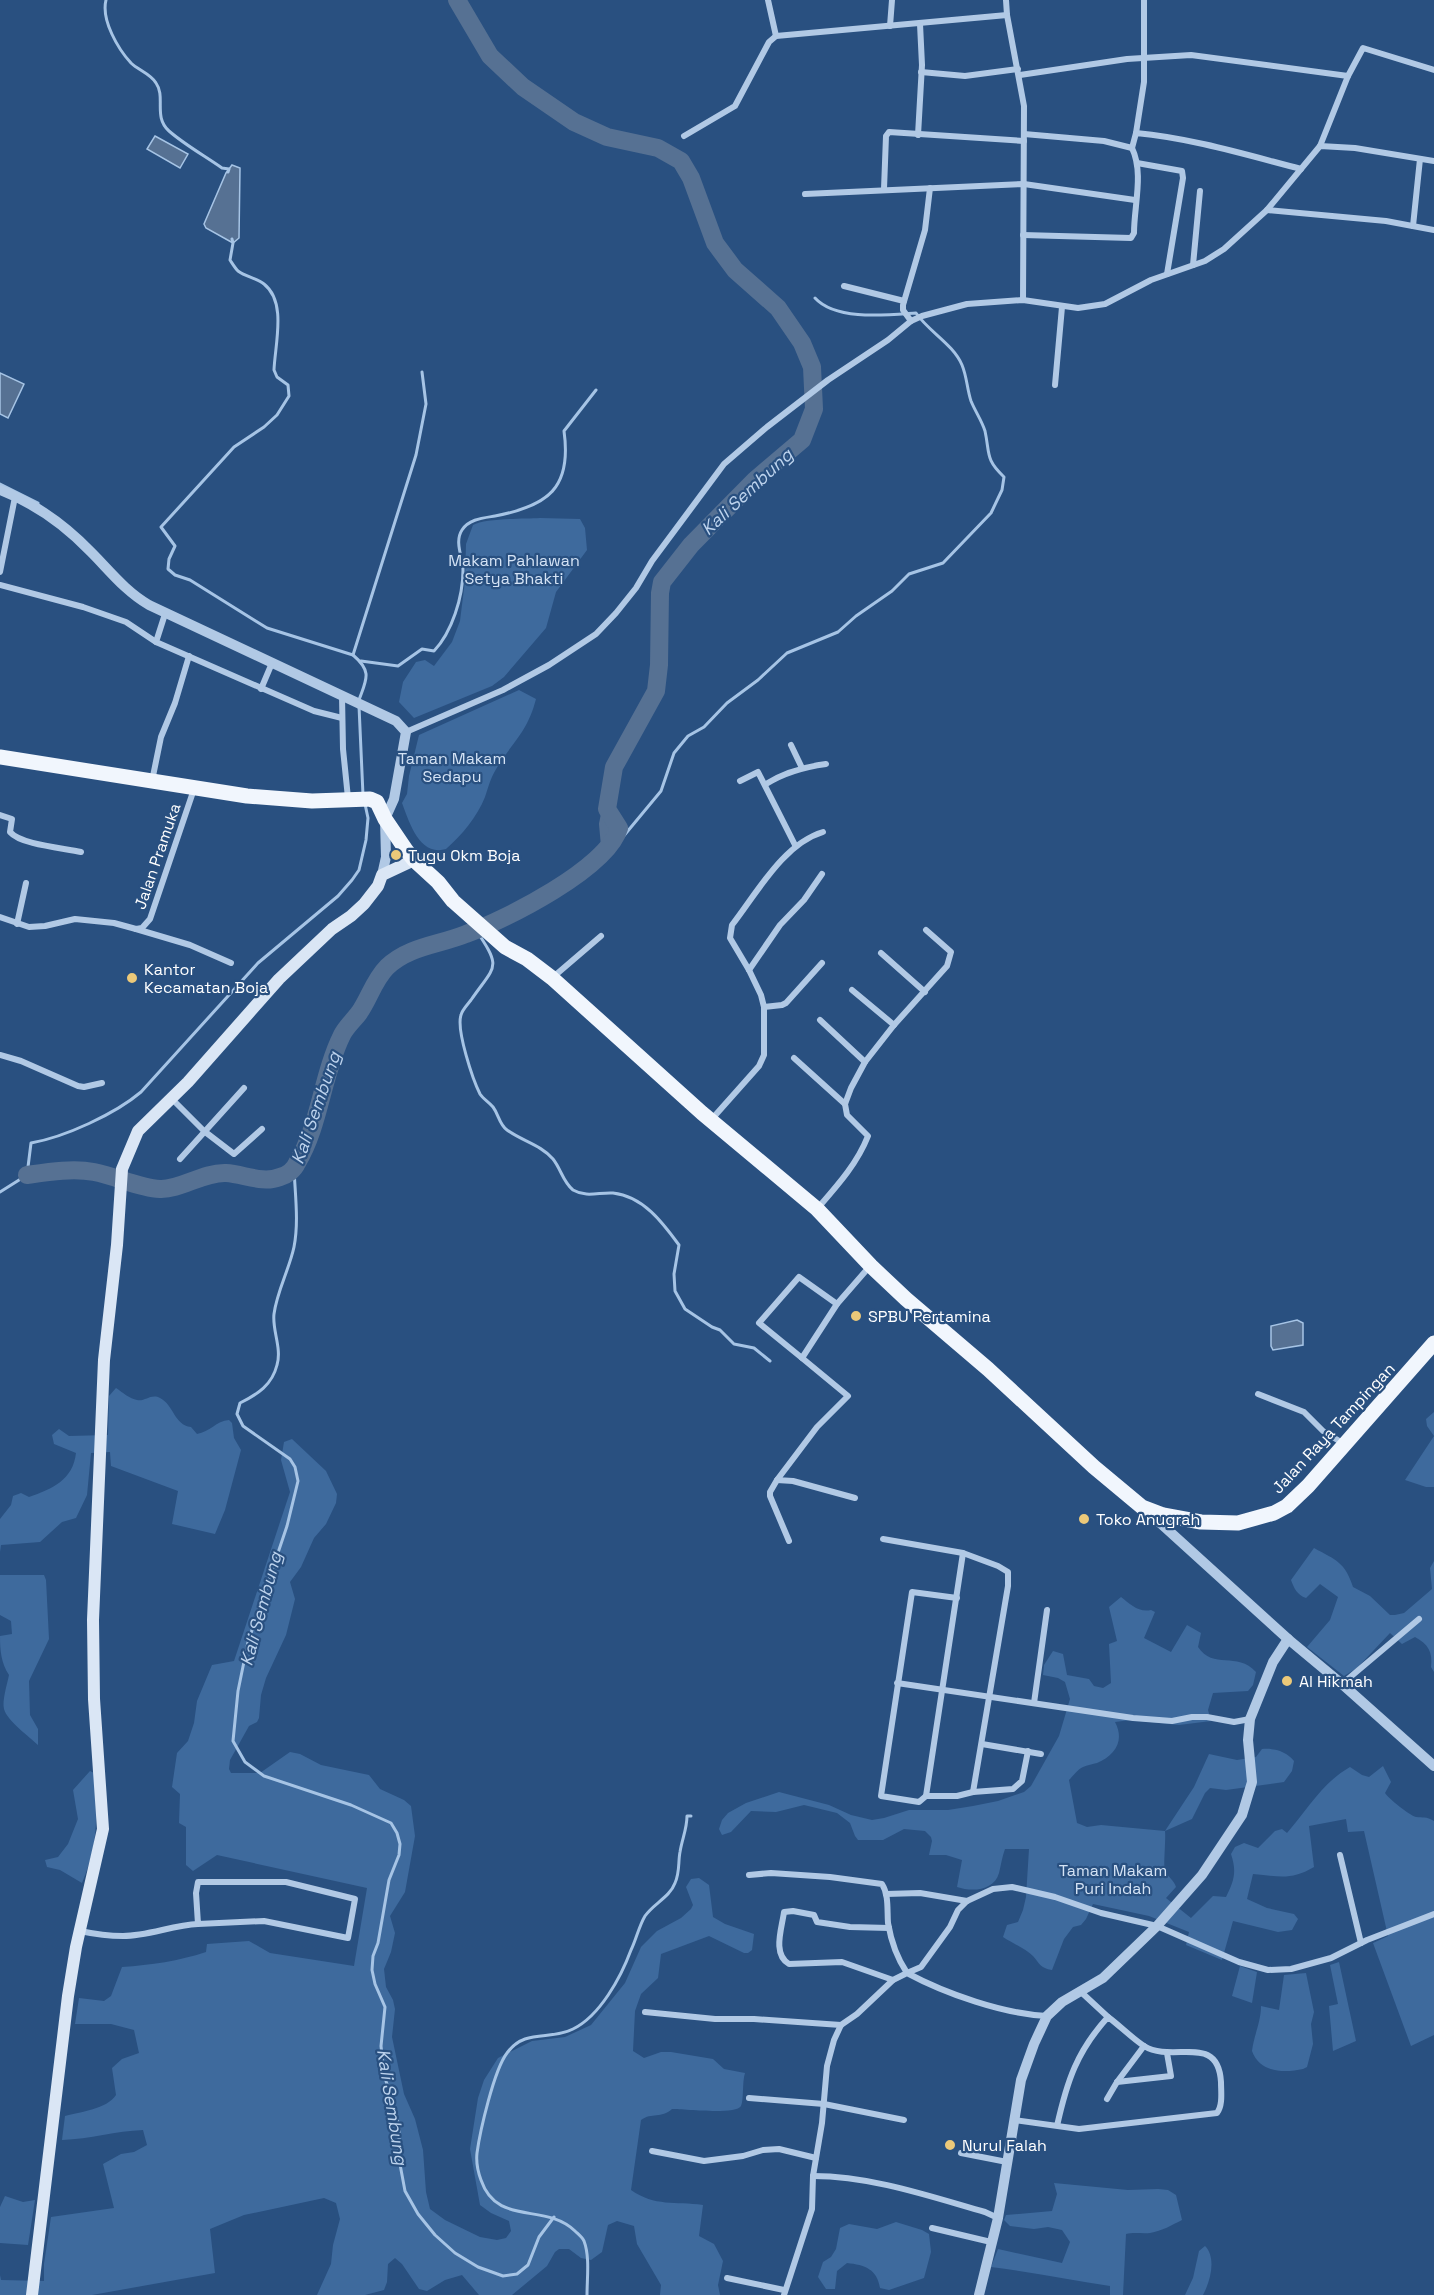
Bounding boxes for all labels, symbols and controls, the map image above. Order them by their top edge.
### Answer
water label: Kali Sembung [696,442,798,540]
park label: Makam Pahlawan Setya Bhakti [448,550,580,589]
park label: Taman Makam Sedapu [398,748,506,787]
street label: Jalan Pramuka [129,800,185,912]
place label: Tugu 0km Boja [408,845,521,866]
marker: Tugu 0km Boja [389,848,403,862]
place label: Kantor Kecamatan Boja [144,959,268,998]
marker: Kantor Kecamatan Boja [125,971,139,985]
water label: Kali Sembung [286,1047,346,1167]
place label: SPBU Pertamina [868,1306,991,1327]
marker: SPBU Pertamina [849,1309,863,1323]
street label: Jalan Raya Tampingan [1267,1359,1399,1498]
place label: Toko Anugrah [1096,1509,1200,1530]
marker: Toko Anugrah [1077,1512,1091,1526]
water label: Kali Sembung [234,1548,287,1668]
place label: Al Hikmah [1299,1671,1373,1692]
marker: Al Hikmah [1280,1674,1294,1688]
park label: Taman Makam Puri Indah [1059,1860,1167,1899]
water label: Kali Sembung [372,2047,413,2168]
place label: Nurul Falah [962,2135,1047,2156]
marker: Nurul Falah [943,2138,957,2152]

